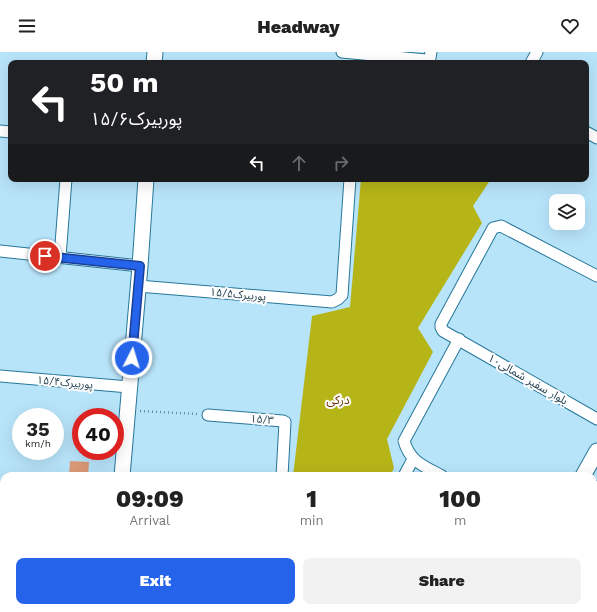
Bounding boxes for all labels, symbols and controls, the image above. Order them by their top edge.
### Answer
icon: menu [16,15,38,37]
icon: heart [559,15,581,37]
text: Headway [257,16,340,37]
text: 50 m [90,66,159,99]
icon: left [24,76,76,128]
text: پوربیرک۱۵/۶ [90,108,182,129]
icon: left [246,152,268,174]
icon: ahead [288,152,310,174]
icon: right [330,152,352,174]
map controls [549,194,585,230]
button: layers [549,194,585,230]
pin [28,239,62,273]
icon: arrive [34,245,56,267]
street label: پوربیرک۱۵/۵ [209,286,267,305]
position arrow [111,337,153,379]
street label: بلوار سفیر شمالی۱۰ [486,351,570,408]
street label: پوربیرک۱۵/۴ [36,374,94,393]
district label: درکی [326,393,350,407]
speed limit sign: 40 [72,408,124,460]
street label: ۱۵/۳ [250,412,274,427]
text: 35 [26,417,50,441]
text: km/h [25,438,51,449]
text: 09:09 [116,485,184,513]
text: 1 [306,485,317,513]
text: 100 [439,485,481,513]
text: Arrival [130,513,170,528]
text: min [300,513,324,528]
text: m [454,513,466,528]
button: Exit [16,558,295,604]
button: Share [303,558,581,604]

